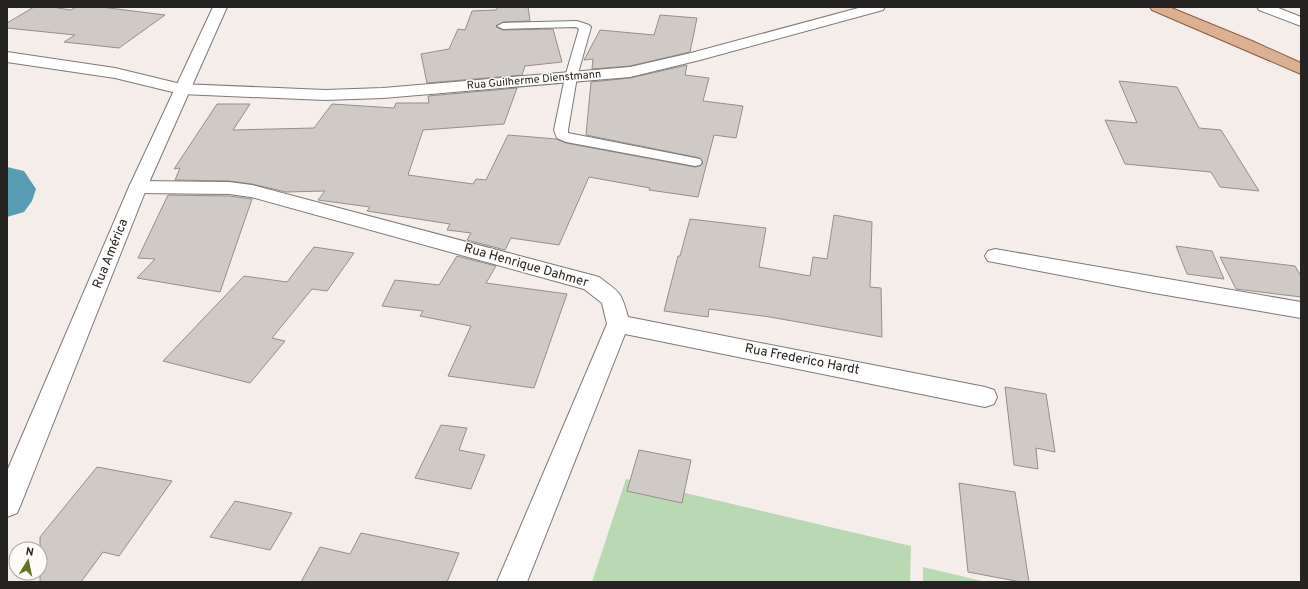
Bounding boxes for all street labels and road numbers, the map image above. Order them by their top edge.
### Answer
street label: Rua Guilherme Dienstmann [466,67,602,93]
street label: Rua América [90,217,132,291]
street label: Rua Henrique Dahmer [462,241,590,291]
street label: Rua Frederico Hardt [743,341,861,379]

